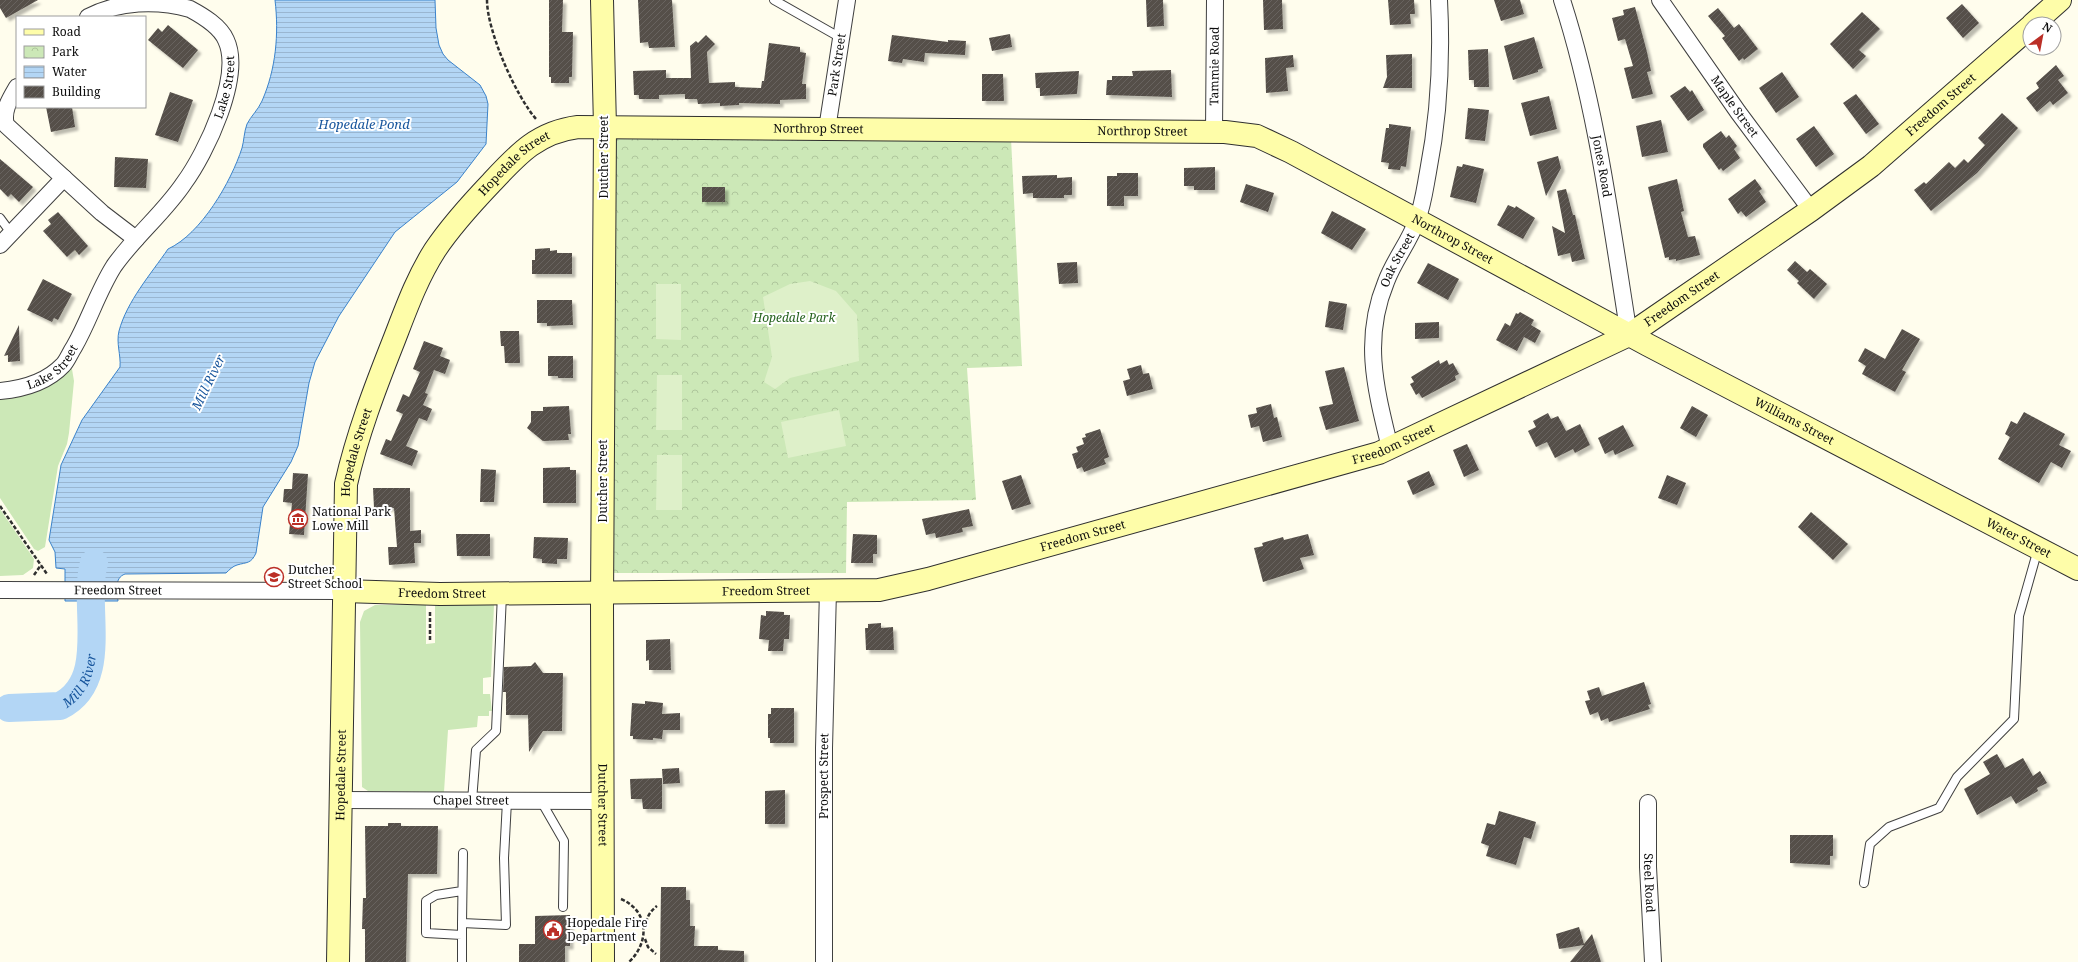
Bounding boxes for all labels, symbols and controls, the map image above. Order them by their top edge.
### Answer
legend [16,16,146,108]
north arrow [2022,16,2062,56]
text: N [2040,18,2055,36]
text: Road [52,23,82,40]
street label: Tammie Road [1205,26,1223,105]
street label: Park Street [823,32,850,97]
text: Park [52,43,80,60]
street label: Lake Street [209,55,238,121]
text: Water [52,63,87,80]
street label: Freedom Street [1902,69,1979,140]
street label: Maple Street [1707,72,1763,141]
text: Building [52,83,101,100]
water label: Hopedale Pond [317,115,410,133]
street label: Dutcher Street [595,116,612,198]
street label: Northrop Street [773,120,864,137]
street label: Northrop Street [1097,122,1188,140]
street label: Hopedale Street [474,127,552,199]
street label: Jones Road [1588,133,1616,199]
street label: Northrop Street [1409,210,1496,268]
street label: Oak Street [1376,230,1418,290]
street label: Freedom Street [1640,266,1723,330]
park label: Hopedale Park [752,309,836,326]
street label: Lake Street [25,341,81,393]
water label: Mill River [186,350,230,414]
street label: Williams Street [1751,393,1837,449]
street label: Hopedale Street [337,406,376,497]
street label: Freedom Street [1350,419,1437,468]
street label: Dutcher Street [594,440,611,522]
place label: National Park Lowe Mill [312,503,392,534]
museum icon: National Park Lowe Mill [287,508,309,530]
street label: Water Street [1983,514,2054,562]
street label: Freedom Street [1038,515,1127,555]
place label: Dutcher Street School [288,561,362,592]
school or university icon: Dutcher Street School [263,566,285,588]
street label: Freedom Street [74,581,162,598]
street label: Freedom Street [722,582,810,599]
street label: Freedom Street [398,584,486,602]
water label: Mill River [58,652,100,712]
street label: Hopedale Street [331,729,350,821]
street label: Prospect Street [815,733,832,819]
street label: Dutcher Street [594,764,612,846]
street label: Chapel Street [433,791,509,809]
street label: Steel Road [1640,853,1659,914]
place label: Hopedale Fire Department [567,914,648,945]
public building icon: Hopedale Fire Department [542,919,564,941]

